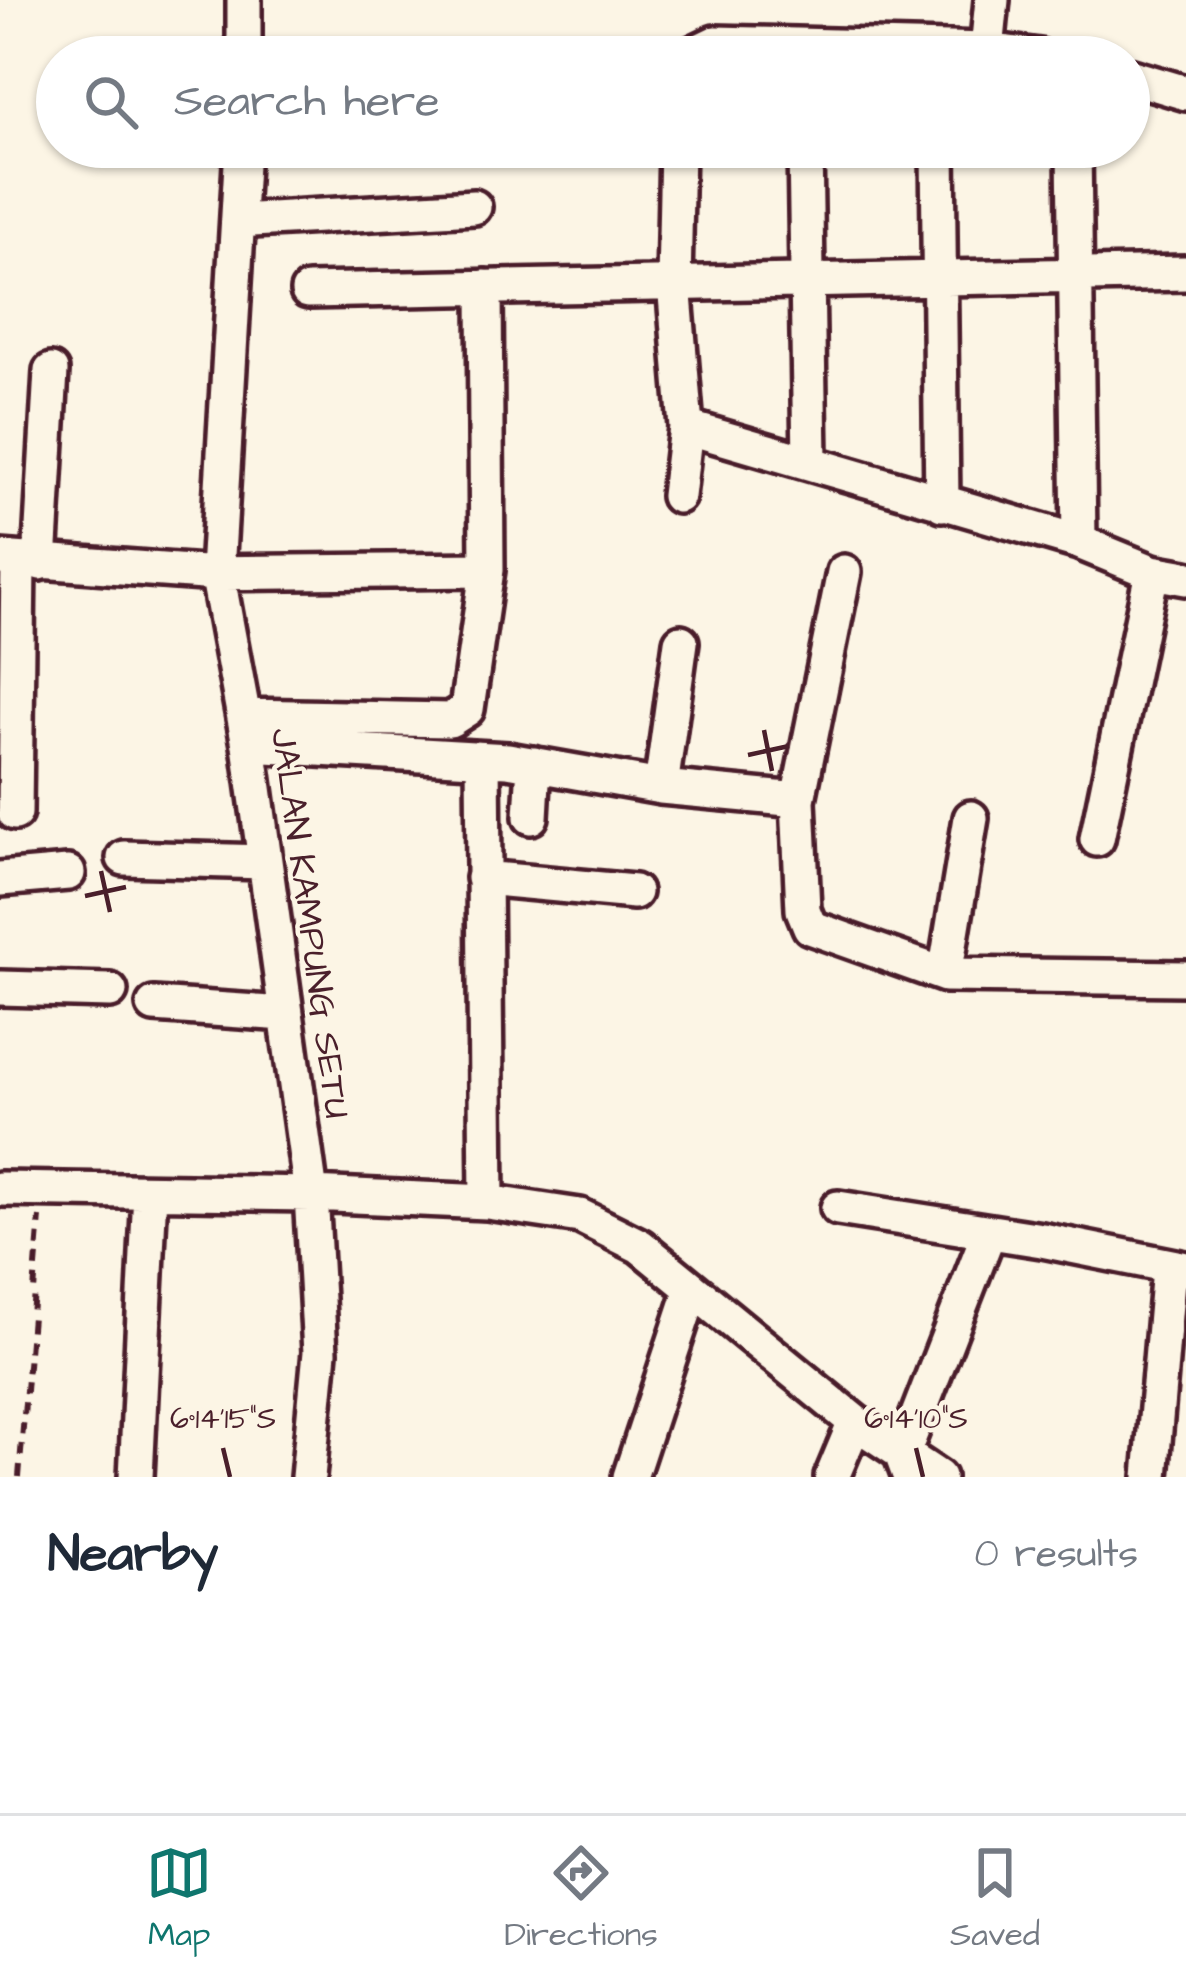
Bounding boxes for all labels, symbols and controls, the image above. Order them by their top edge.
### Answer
search box [36,36,1150,168]
icon: search [78,69,144,135]
text: Search here [174,71,440,133]
street label: JALAN KAMPUNG SETU [257,725,362,1122]
text: 6°14'15"S [170,1398,276,1440]
text: 6°14'10"S [864,1398,968,1440]
text: Nearby [48,1520,218,1591]
text: 0 results [974,1528,1138,1582]
tab: Map [146,1840,212,1958]
tab: Directions [504,1840,658,1958]
tab: Saved [950,1840,1040,1958]

